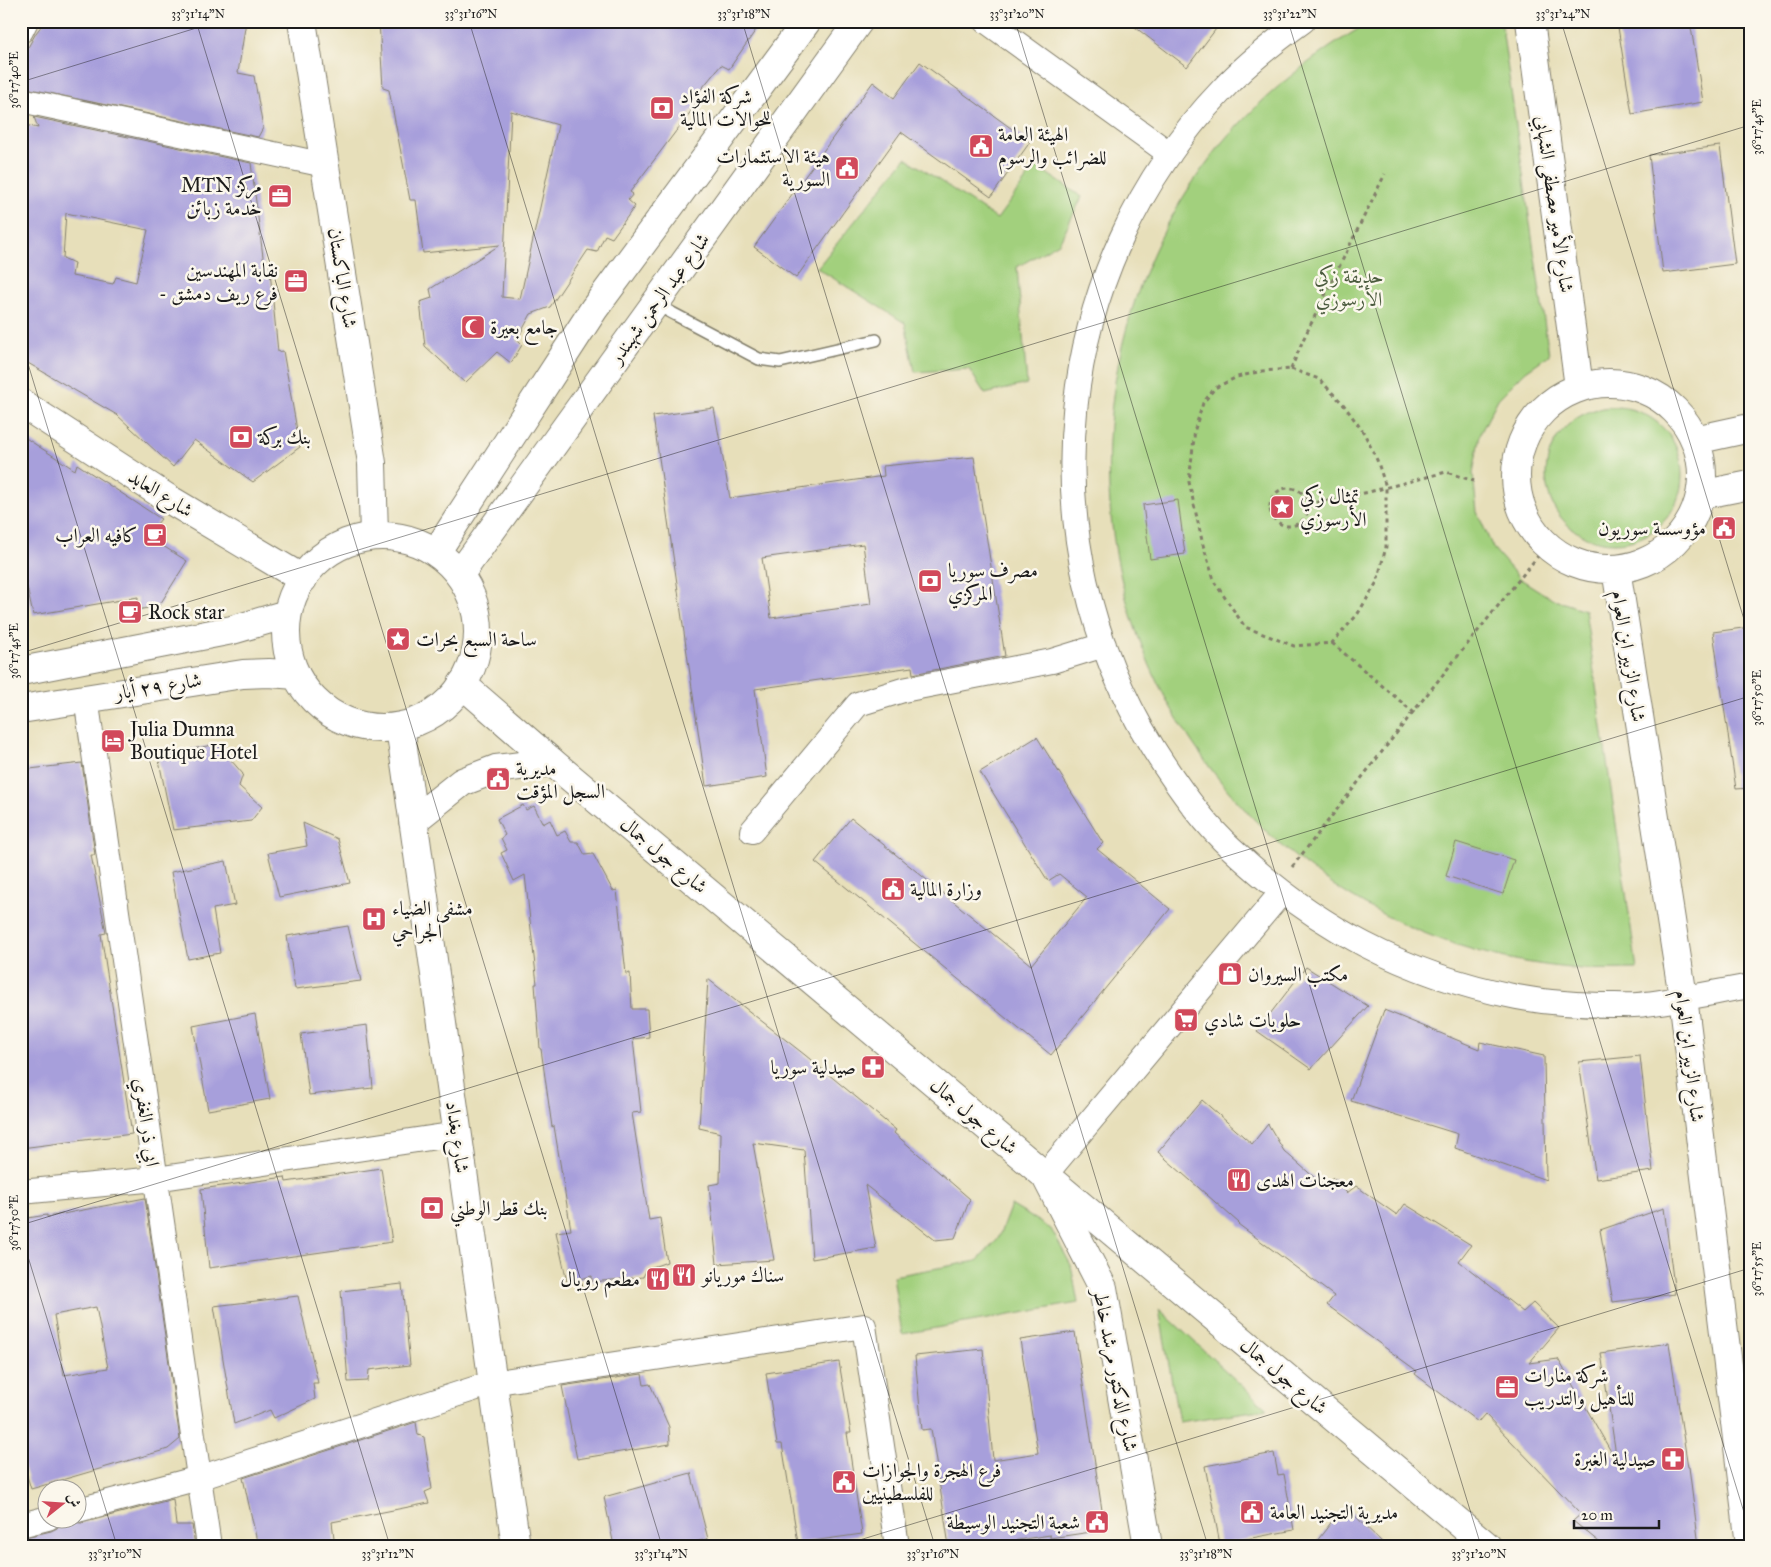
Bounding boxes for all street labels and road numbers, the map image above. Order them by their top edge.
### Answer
street label: شارع الأمير مصطفى الشهابي [1525,113,1582,295]
street label: شارع الباكستان [317,226,363,331]
street label: شارع عبد الرحمن شهبندر [602,228,719,373]
street label: شارع العابد [121,464,198,527]
street label: شارع الزبير ابن العوام [1601,588,1651,725]
street label: شارع ٢٩ أيار [110,665,204,711]
street label: شارع جول جمال [612,812,713,903]
street label: شارع الزبير ابن العوام [1664,988,1710,1124]
street label: شارع جول جمال [922,1073,1023,1164]
street label: ابي ذر الغفري [125,1076,165,1169]
street label: شارع بغداد [435,1099,475,1176]
street label: شارع الدكتور مرشد خاطر [1082,1284,1144,1455]
street label: شارع جول جمال [1232,1333,1333,1424]

